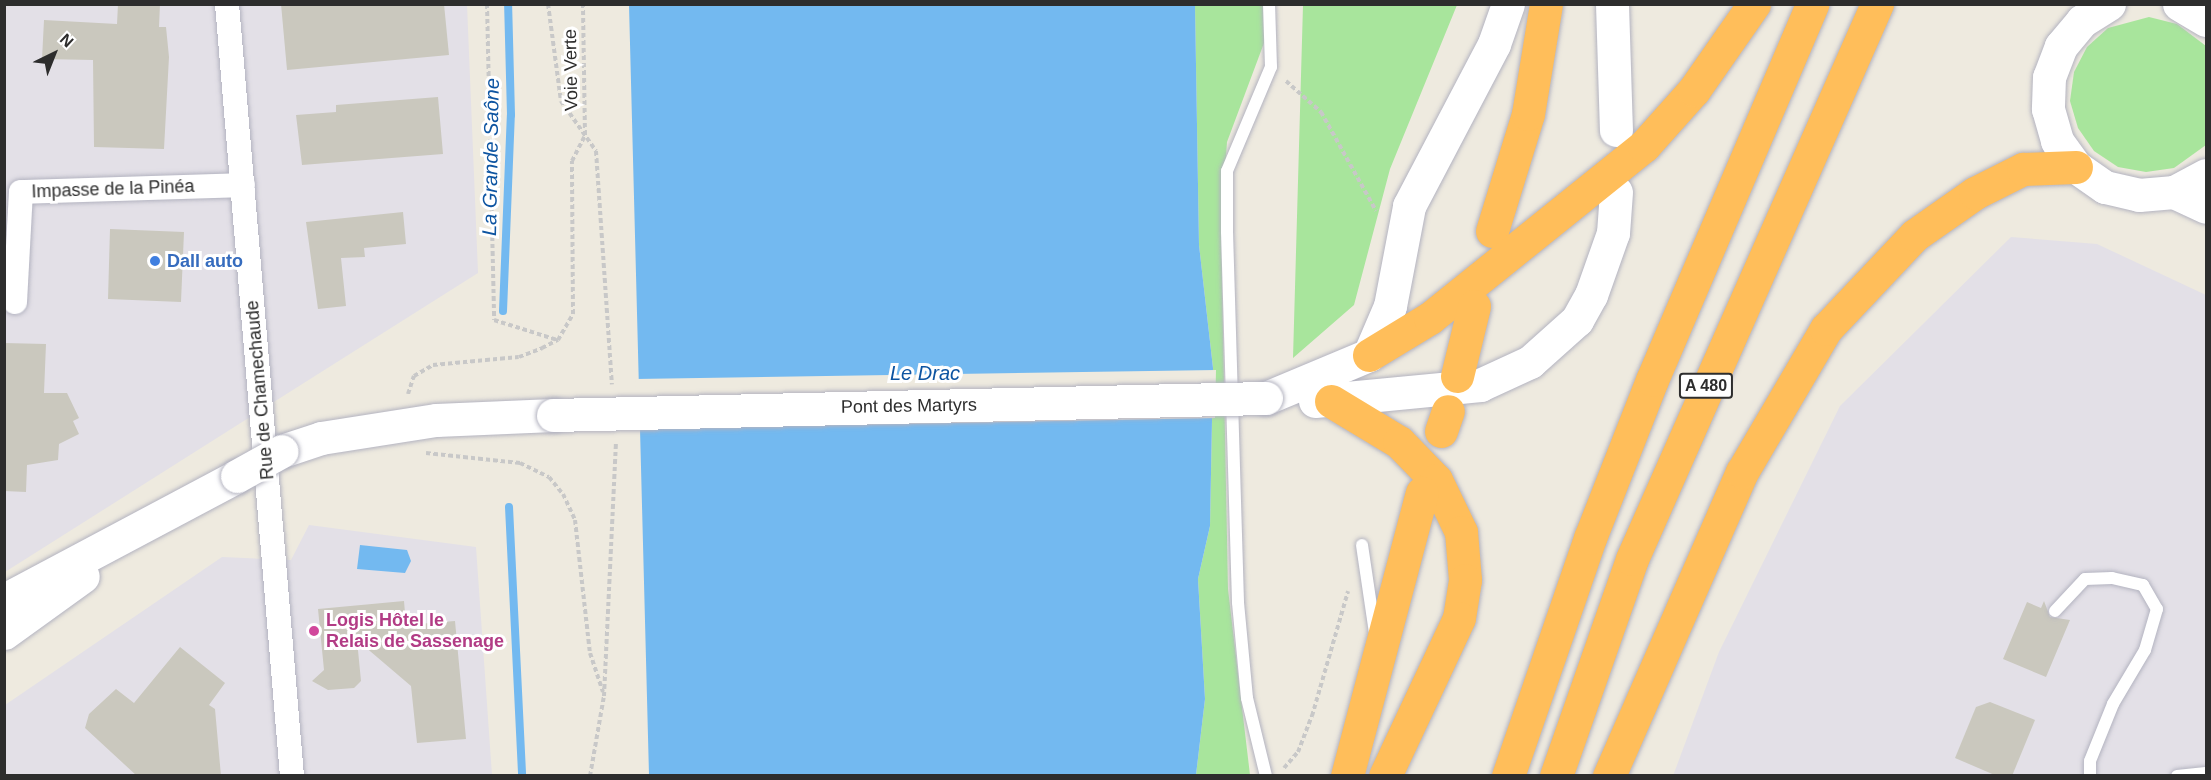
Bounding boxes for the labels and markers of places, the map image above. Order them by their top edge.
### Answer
place label: Dall auto [167,250,243,272]
marker: Dall auto [148,254,162,268]
place label: Logis Hôtel le Relais de Sassenage [326,610,504,652]
marker: Logis Hôtel le Relais de Sassenage [307,624,321,638]

